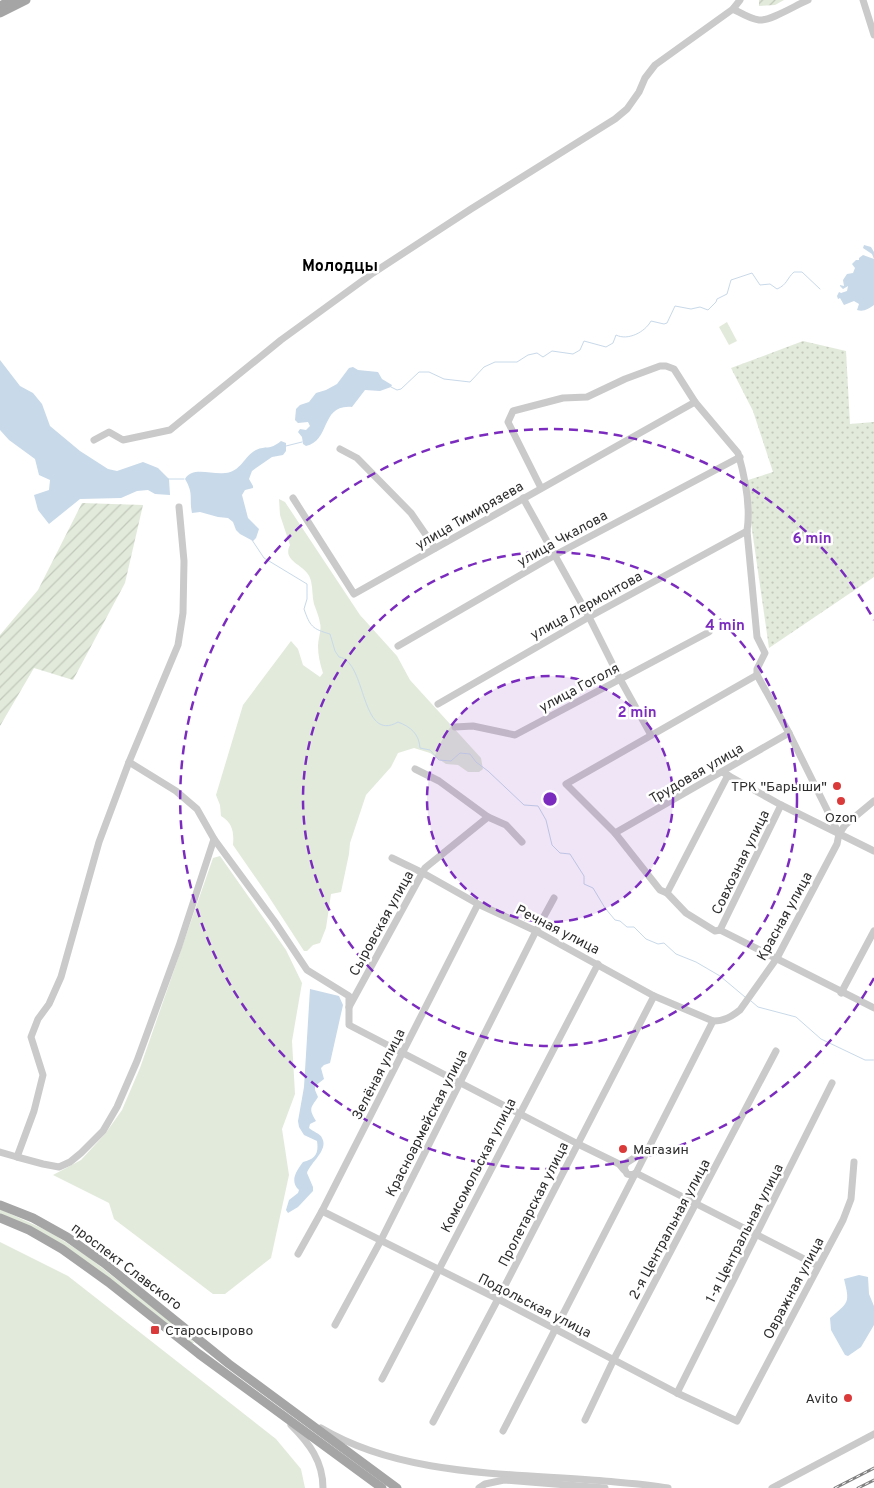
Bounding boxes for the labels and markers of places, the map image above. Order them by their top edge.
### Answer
place label: ТРК "Барыши" [731,779,827,796]
marker: ТРК "Барыши" [831,780,843,792]
centre of rings [541,790,559,808]
marker: Ozon [835,795,847,807]
place label: Ozon [825,810,857,827]
place label: Магазин [633,1142,689,1159]
marker: Магазин [617,1143,629,1155]
place label: Старосырово [165,1323,254,1340]
marker: Старосырово [149,1324,161,1336]
place label: Avito [806,1391,838,1408]
marker: Avito [842,1392,854,1404]

